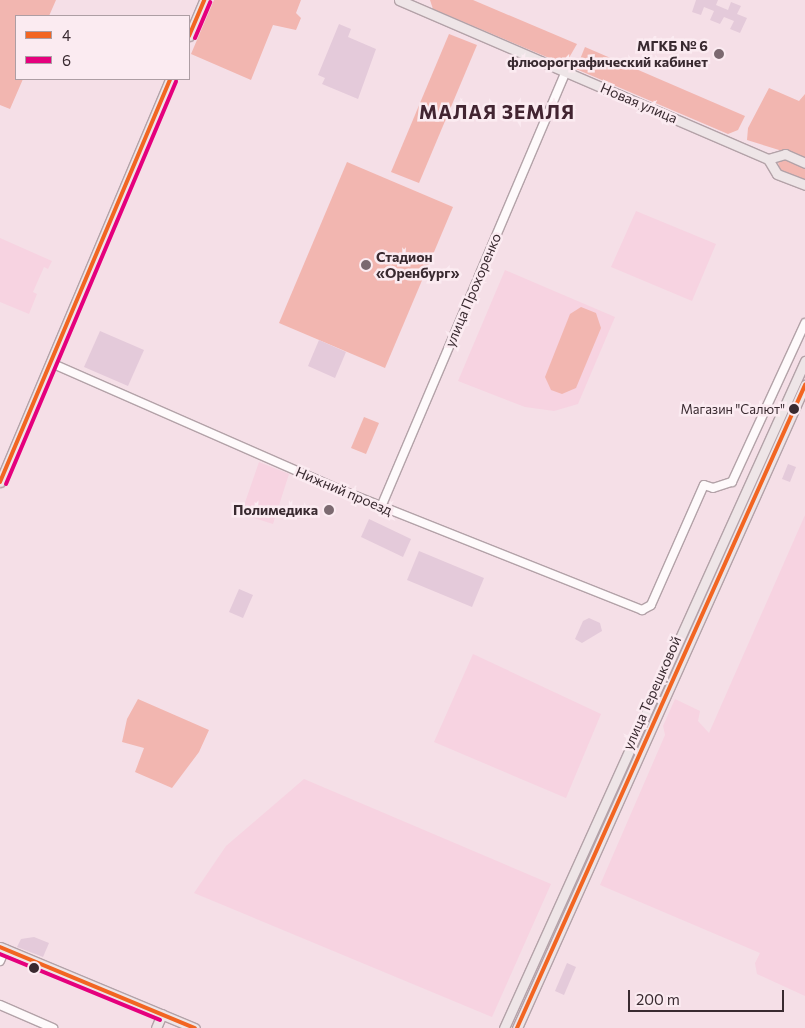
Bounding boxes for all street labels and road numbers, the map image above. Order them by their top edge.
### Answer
street label: Новая улица [598,79,680,127]
street label: улица Прохоренко [441,230,505,350]
street label: Нижний проезд [293,463,395,519]
street label: улица Терешковой [619,633,685,753]

